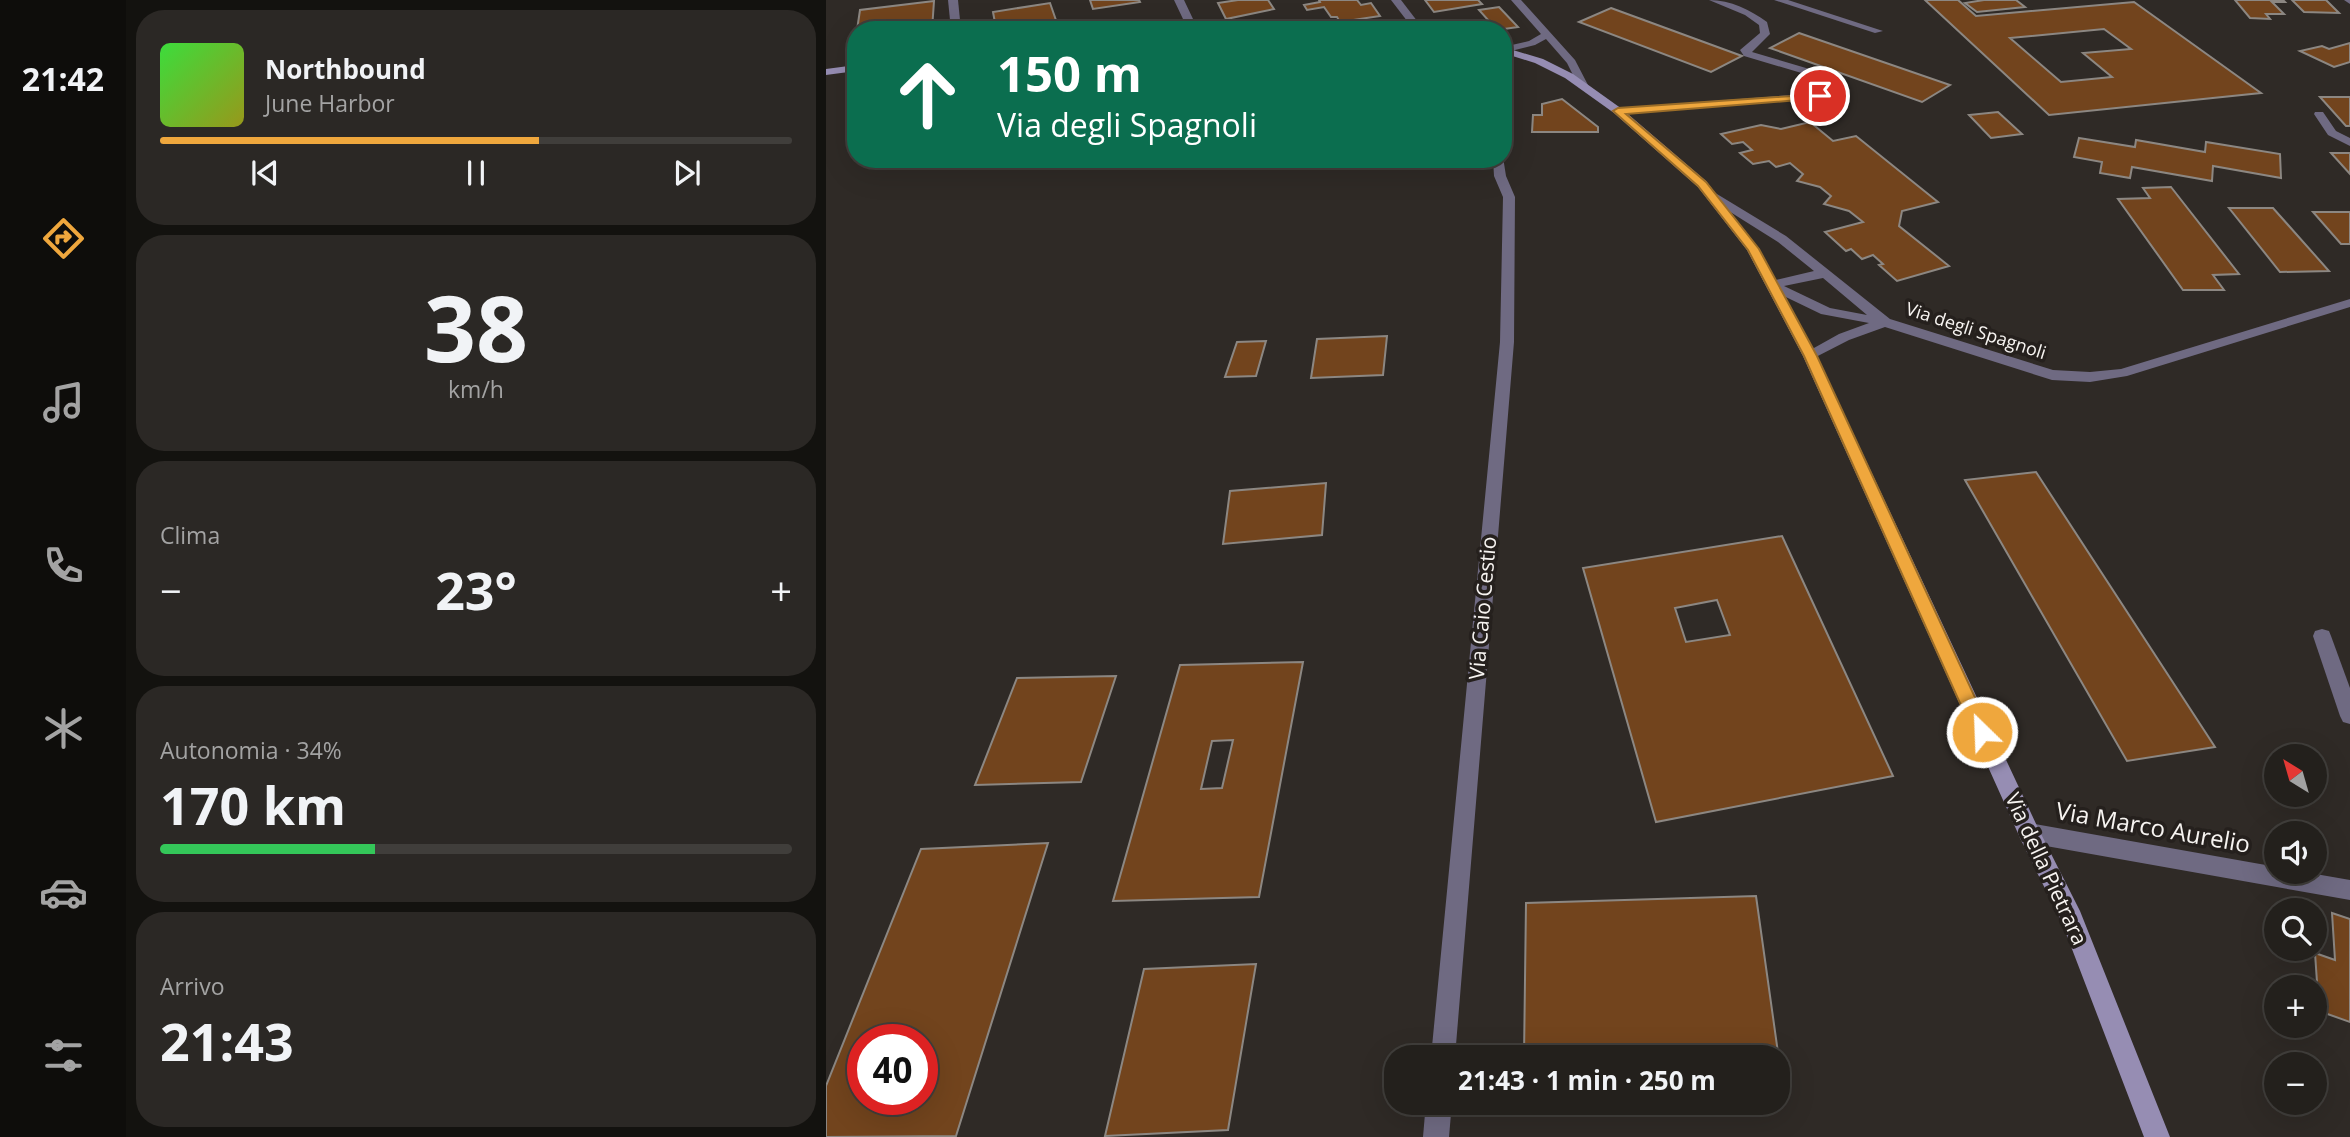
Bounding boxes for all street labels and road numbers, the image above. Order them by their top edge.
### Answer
street label: Via degli Spagnoli [1903,296,2050,364]
street label: Via Caio Cestio [1462,535,1502,681]
street label: Via della Pietrara [1999,788,2094,949]
street label: Via Marco Aurelio [2054,793,2253,860]

